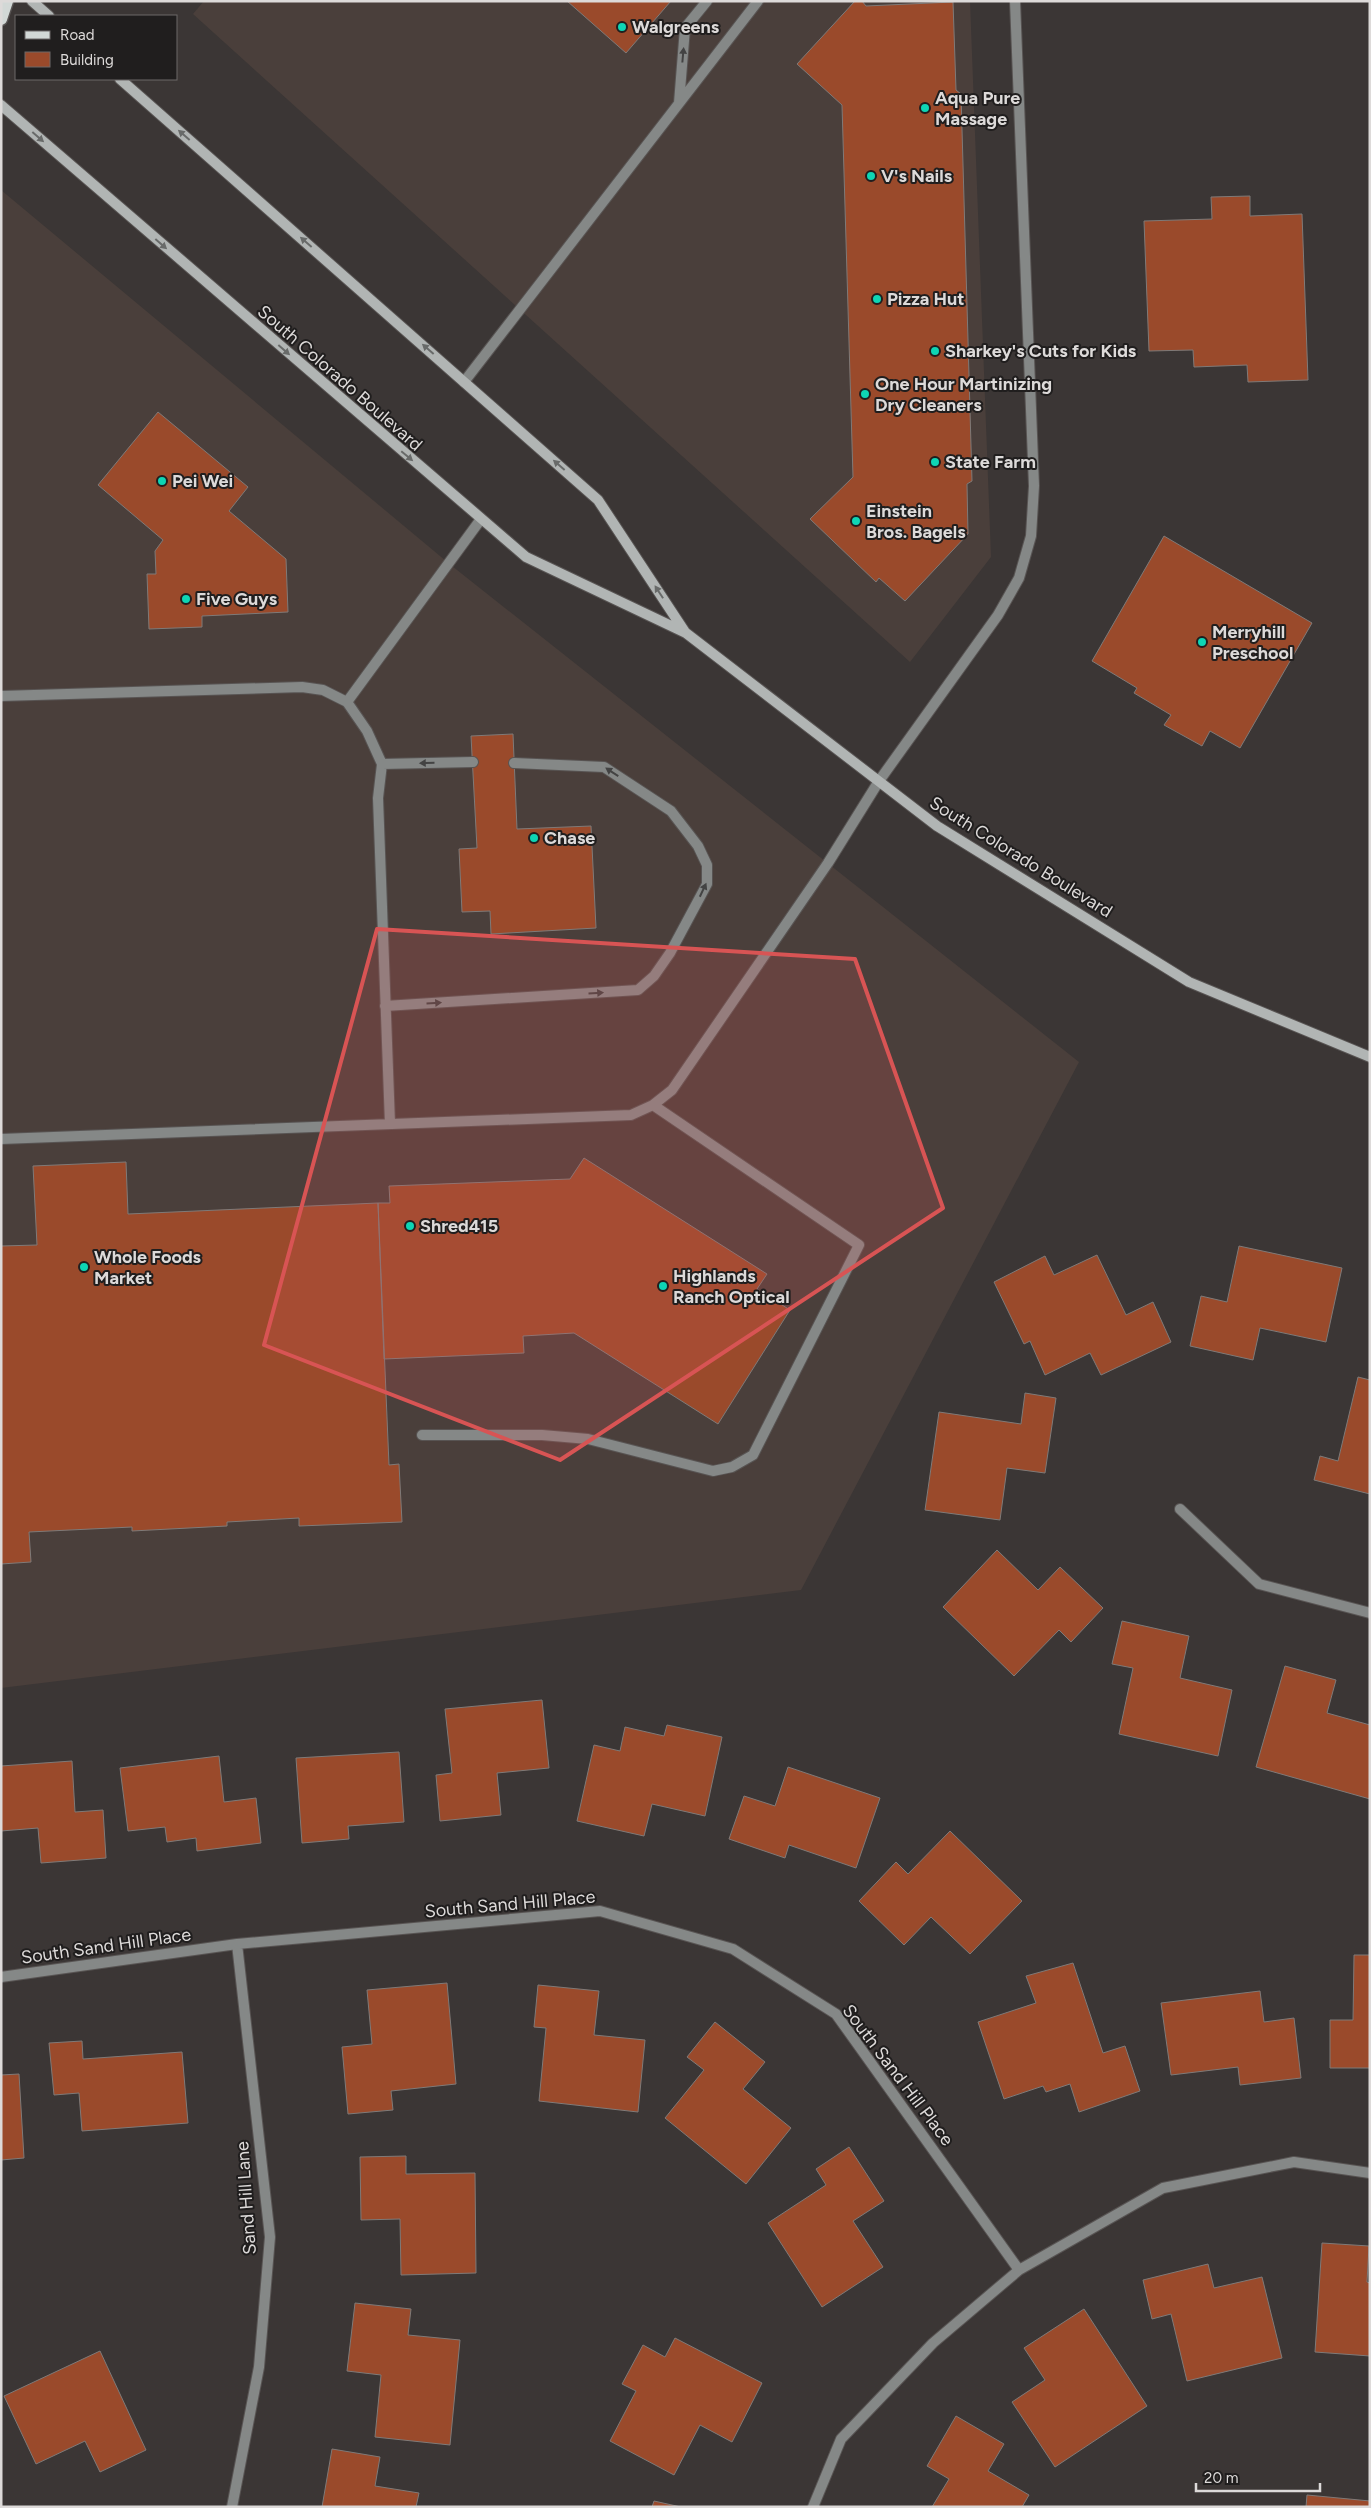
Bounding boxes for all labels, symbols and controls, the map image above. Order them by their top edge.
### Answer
legend [15,15,178,80]
place label: Walgreens [632,16,720,38]
marker: Walgreens [616,21,628,33]
text: Road [60,26,95,44]
one-way arrow [679,47,687,63]
text: Building [60,51,114,69]
place label: Aqua Pure Massage [935,87,1020,130]
marker: Aqua Pure Massage [919,102,931,114]
one-way arrow [178,129,190,141]
one-way arrow [31,132,44,143]
place label: V's Nails [881,165,953,187]
marker: V's Nails [865,170,877,182]
one-way arrow [300,236,312,248]
one-way arrow [154,238,167,249]
place label: Pizza Hut [887,288,965,310]
marker: Pizza Hut [871,293,883,305]
street label: South Colorado Boulevard [253,300,427,456]
place label: Sharkey's Cuts for Kids [945,340,1137,362]
one-way arrow [277,344,289,356]
one-way arrow [421,344,434,355]
marker: Sharkey's Cuts for Kids [929,345,941,357]
place label: One Hour Martinizing Dry Cleaners [875,373,1052,416]
marker: One Hour Martinizing Dry Cleaners [859,388,871,400]
one-way arrow [400,451,413,462]
place label: State Farm [945,451,1036,473]
marker: State Farm [929,456,941,468]
one-way arrow [554,459,566,471]
place label: Pei Wei [172,470,233,492]
marker: Pei Wei [156,475,168,487]
place label: Einstein Bros. Bagels [866,500,966,543]
marker: Einstein Bros. Bagels [850,515,862,527]
one-way arrow [654,585,664,599]
place label: Five Guys [196,588,278,610]
marker: Five Guys [180,593,192,605]
place label: Merryhill Preschool [1212,621,1293,664]
marker: Merryhill Preschool [1196,636,1208,648]
one-way arrow [419,759,435,767]
one-way arrow [605,767,618,777]
street label: South Colorado Boulevard [926,792,1116,922]
place label: Chase [544,827,595,849]
marker: Chase [528,832,540,844]
one-way arrow [699,883,707,897]
one-way arrow [589,989,605,997]
one-way arrow [426,999,442,1007]
place label: Shred415 [420,1215,498,1237]
marker: Shred415 [404,1220,416,1232]
place label: Whole Foods Market [94,1246,202,1289]
marker: Whole Foods Market [78,1261,90,1273]
place label: Highlands Ranch Optical [673,1265,790,1308]
marker: Highlands Ranch Optical [657,1280,669,1292]
street label: South Sand Hill Place [424,1886,596,1922]
street label: South Sand Hill Place [20,1923,193,1969]
street label: South Sand Hill Place [838,2000,958,2150]
street label: Sand Hill Lane [231,2140,261,2256]
scale bar [1196,2460,1320,2492]
text: 20 m [1204,2469,1238,2487]

